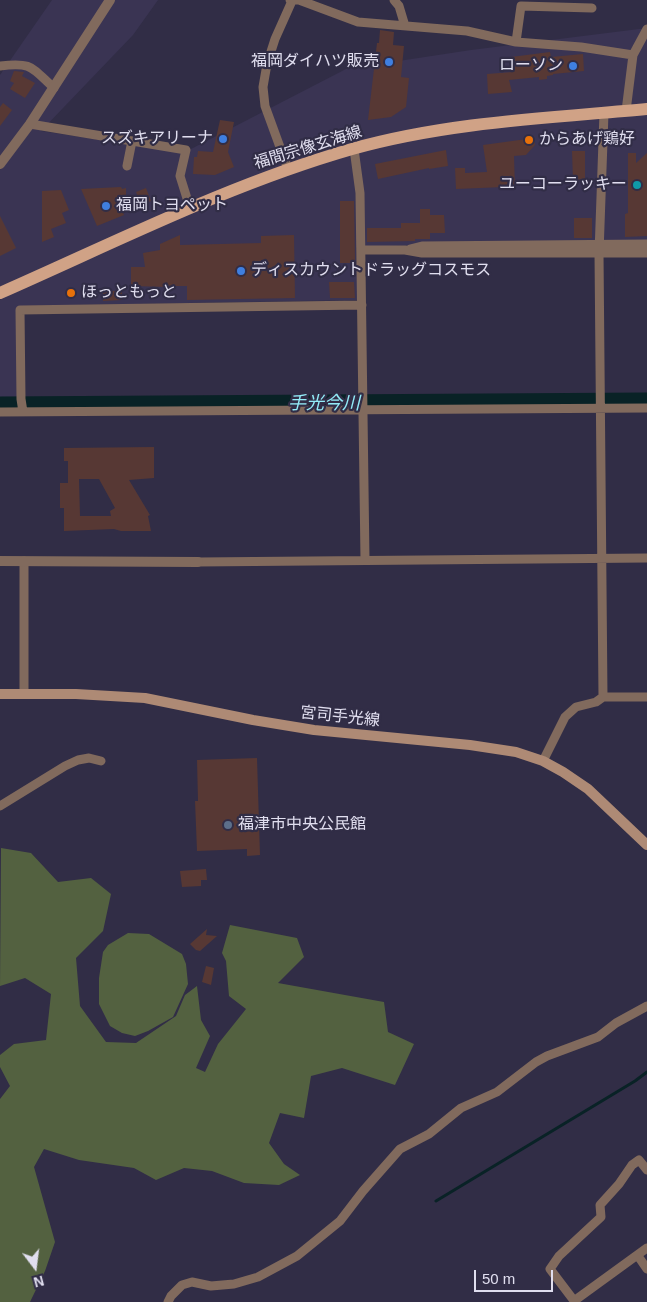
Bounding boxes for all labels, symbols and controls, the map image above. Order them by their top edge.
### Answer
place label: 福岡ダイハツ販売 [251,52,379,72]
marker: 福岡ダイハツ販売 [383,56,395,68]
place label: ローソン [499,56,563,76]
marker: ローソン [567,60,579,72]
street label: 福間宗像玄海線 [252,122,364,174]
place label: スズキアリーナ [101,129,213,149]
place label: からあげ鶏好 [539,130,635,150]
marker: スズキアリーナ [217,133,229,145]
marker: からあげ鶏好 [523,134,535,146]
place label: ユーコーラッキー [499,175,627,195]
marker: ユーコーラッキー [631,179,643,191]
place label: 福岡トヨペット [116,196,228,216]
marker: 福岡トヨペット [100,200,112,212]
place label: ディスカウントドラッグコスモス [251,261,491,281]
marker: ディスカウントドラッグコスモス [235,265,247,277]
place label: ほっともっと [81,283,177,303]
marker: ほっともっと [65,287,77,299]
water label: 手光今川 [288,393,360,415]
street label: 宮司手光線 [299,703,381,731]
place label: 福津市中央公民館 [238,815,366,835]
marker: 福津市中央公民館 [222,819,234,831]
north arrow [10,1242,60,1292]
scale bar [477,1260,556,1292]
text: 50 m [482,1270,515,1287]
text: N [32,1272,46,1291]

